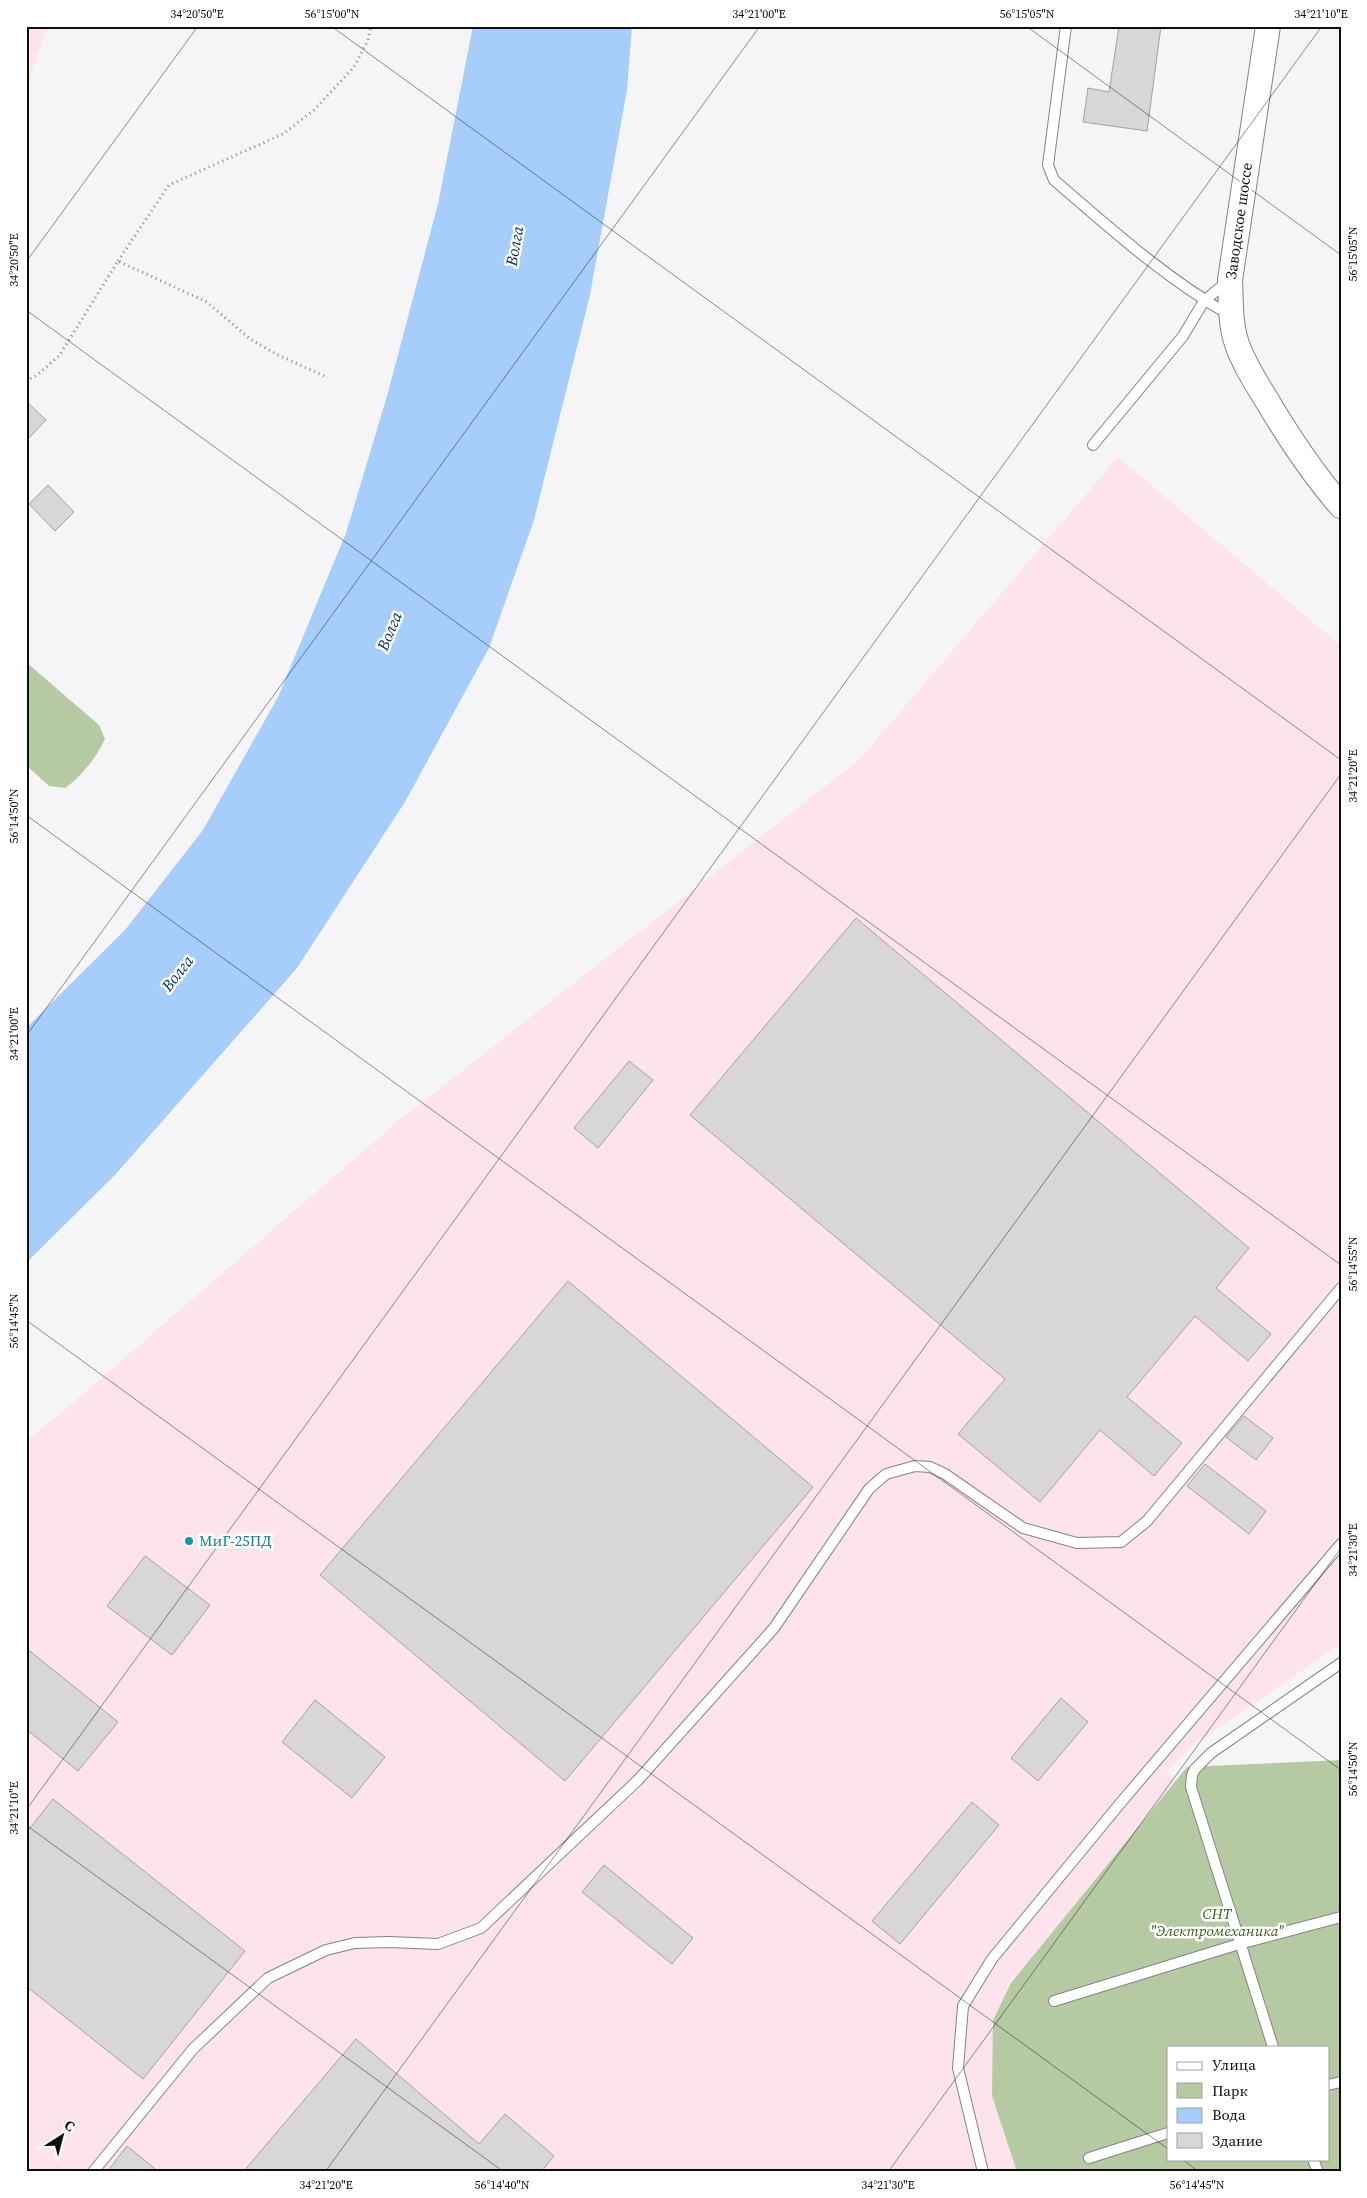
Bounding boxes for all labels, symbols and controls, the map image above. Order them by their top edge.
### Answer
text: 34°20'50"E [170,6,224,22]
text: 56°15'00"N [304,6,360,22]
text: 34°21'00"E [732,6,786,22]
text: 56°15'05"N [999,6,1055,22]
text: 34°21'10"E [1294,6,1348,22]
street label: Заводское шоссе [1220,161,1257,281]
water label: Волга [500,224,528,269]
text: 56°15'05"N [1345,226,1361,282]
text: 34°20'50"E [6,233,22,287]
water label: Волга [371,608,407,655]
text: 34°21'20"E [1345,749,1361,803]
text: 56°14'50"N [6,788,22,844]
water label: Волга [155,950,198,996]
text: 34°21'00"E [6,1007,22,1061]
text: 56°14'55"N [1345,1236,1361,1292]
text: 56°14'45"N [6,1293,22,1349]
text: 34°21'30"E [1345,1523,1361,1577]
place label: МиГ-25ПД [199,1530,272,1551]
marker: МиГ-25ПД [183,1535,195,1547]
text: 56°14'50"N [1345,1741,1361,1797]
text: 34°21'10"E [6,1781,22,1835]
park label: СНТ "Электромеханика" [1150,1903,1285,1941]
legend [1167,2046,1330,2160]
text: Улица [1212,2054,1256,2075]
text: Парк [1212,2080,1248,2101]
text: Вода [1212,2104,1246,2125]
north arrow [38,2110,88,2160]
text: С [60,2115,79,2136]
text: Здание [1212,2130,1263,2151]
text: 34°21'20"E [299,2177,353,2193]
text: 56°14'40"N [474,2177,530,2193]
text: 34°21'30"E [861,2177,915,2193]
text: 56°14'45"N [1169,2177,1225,2193]

